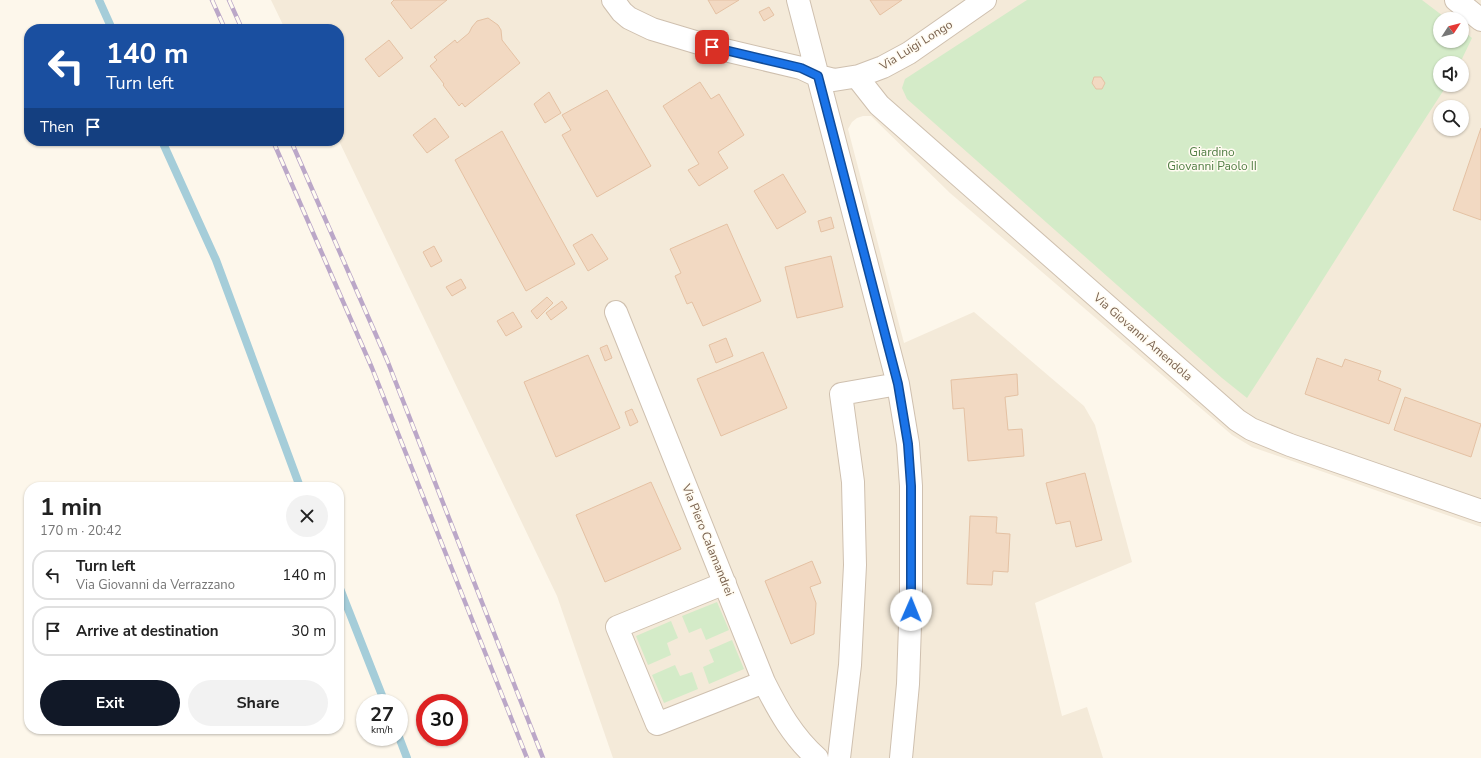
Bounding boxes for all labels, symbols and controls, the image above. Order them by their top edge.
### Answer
north arrow [1433,12,1469,48]
map controls [1433,12,1469,136]
street label: Via Luigi Longo [876,16,956,74]
pin [695,30,729,64]
text: 140 m [106,35,189,73]
icon: arrive [701,36,723,58]
icon: left [40,40,92,92]
button: sound [1433,56,1469,92]
text: Turn left [106,71,174,95]
button: search [1433,100,1469,136]
icon: arrive [82,116,104,138]
text: Then [40,117,74,137]
park label: Giardino Giovanni Paolo II [1167,144,1257,174]
street label: Via Giovanni Amendola [1089,289,1196,384]
street label: Via Piero Calamandrei [678,481,738,598]
text: 1 min [40,491,102,523]
button: close [286,495,328,537]
text: 170 m · 20:42 [40,522,122,540]
text: Turn left [76,556,135,576]
icon: left [42,564,64,586]
text: 140 m [282,565,326,585]
text: Via Giovanni da Verrazzano [76,576,235,594]
position arrow [890,589,932,631]
icon: arrive [42,620,64,642]
text: Arrive at destination [76,621,219,641]
text: 30 m [291,621,326,641]
button: Exit [40,680,180,726]
button: Share [188,680,328,726]
speed limit sign: 30 [416,694,468,746]
text: 27 [370,701,394,728]
text: km/h [371,723,393,737]

